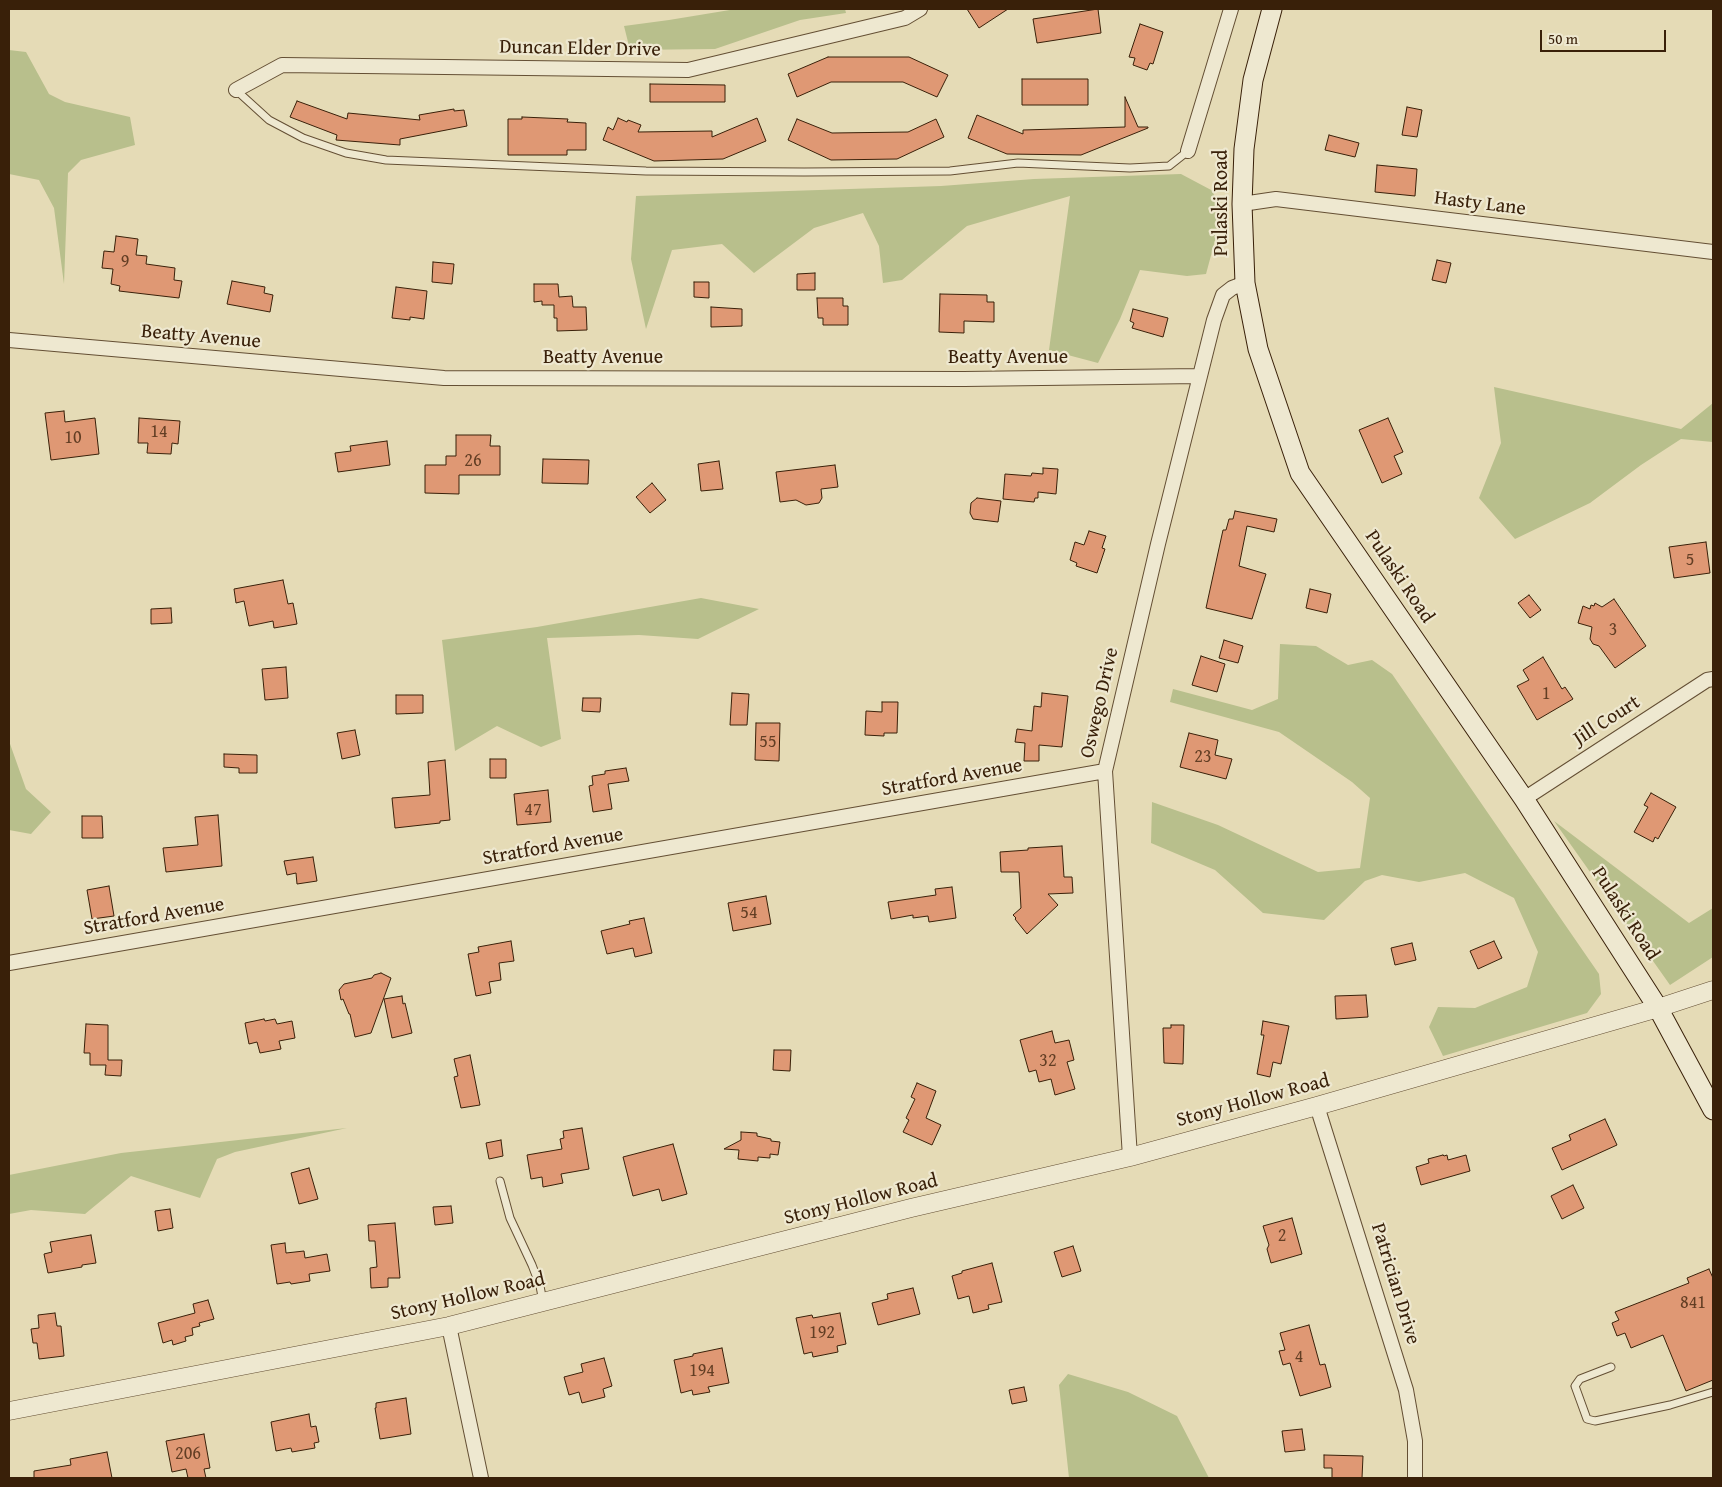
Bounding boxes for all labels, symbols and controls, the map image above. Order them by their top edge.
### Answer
scale bar [1542,20,1668,52]
text: 50 m [1548,28,1578,49]
street label: Duncan Elder Drive [499,36,661,62]
street label: Pulaski Road [1210,150,1234,256]
street label: Hasty Lane [1433,186,1527,222]
house number: 9 [121,251,129,273]
street label: Beatty Avenue [140,320,262,354]
street label: Beatty Avenue [543,346,663,370]
street label: Beatty Avenue [948,346,1068,370]
house number: 14 [150,421,168,443]
house number: 10 [64,427,82,449]
house number: 26 [464,450,482,472]
street label: Pulaski Road [1359,526,1439,628]
house number: 5 [1686,549,1694,571]
house number: 3 [1609,619,1617,641]
street label: Oswego Drive [1076,645,1124,761]
house number: 1 [1542,683,1550,705]
street label: Jill Court [1569,691,1645,751]
house number: 55 [759,731,777,753]
house number: 23 [1194,746,1212,768]
street label: Stratford Avenue [880,754,1024,802]
house number: 47 [524,799,542,821]
street label: Stratford Avenue [481,823,625,871]
street label: Pulaski Road [1586,863,1664,965]
street label: Stratford Avenue [82,893,226,941]
house number: 54 [740,902,758,924]
house number: 32 [1039,1050,1057,1072]
street label: Stony Hollow Road [1174,1069,1332,1133]
street label: Stony Hollow Road [782,1169,940,1231]
street label: Patrician Drive [1365,1220,1425,1348]
house number: 2 [1278,1225,1286,1247]
street label: Stony Hollow Road [388,1268,548,1326]
house number: 841 [1680,1292,1706,1314]
house number: 192 [809,1322,835,1344]
house number: 4 [1295,1346,1303,1368]
house number: 194 [689,1360,715,1382]
house number: 206 [175,1443,201,1465]

